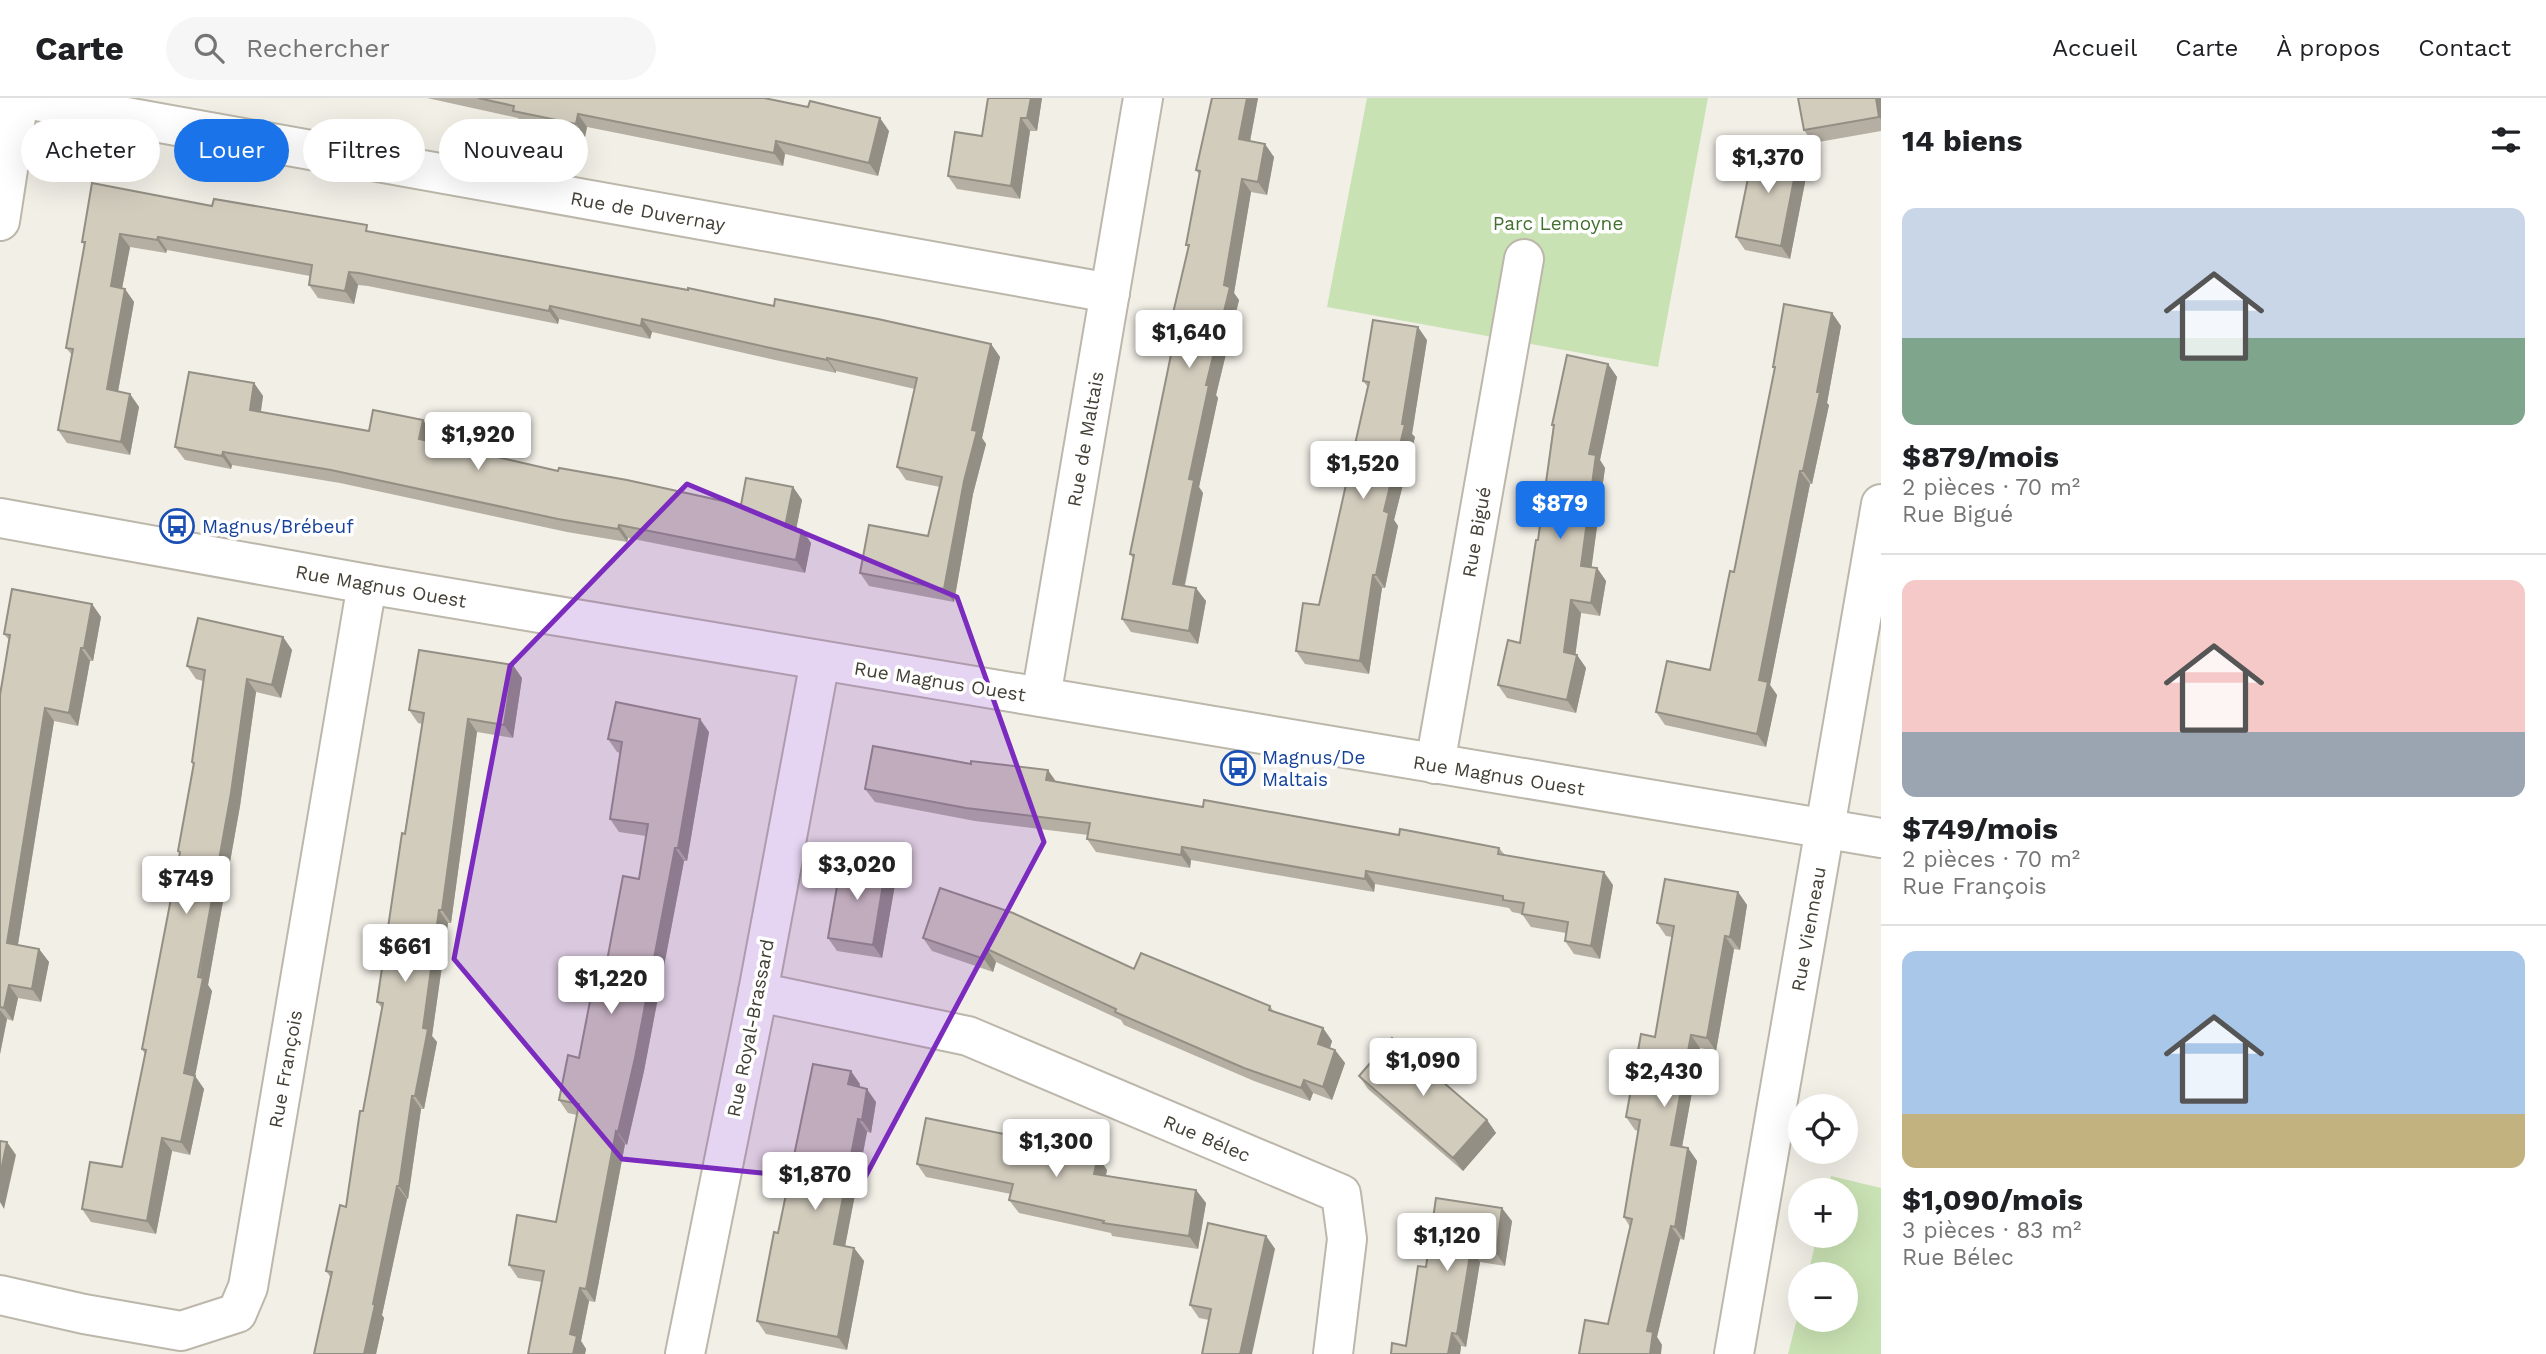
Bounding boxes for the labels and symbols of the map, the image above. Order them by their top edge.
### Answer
pin: $1,370 [1711,136,1825,195]
street label: Rue de Duvernay [569,187,727,236]
park label: Parc Lemoyne [1493,212,1623,235]
pin: $1,640 [1132,310,1246,370]
street label: Rue de Maltais [1062,370,1109,509]
pin: $1,920 [421,412,535,472]
pin: $1,520 [1306,442,1420,501]
pin: $879 [1519,482,1601,541]
street label: Rue Bigué [1457,485,1496,579]
bus stop icon: Magnus/Brébeuf [158,507,196,545]
place label: Magnus/Brébeuf [202,515,354,538]
street label: Rue Magnus Ouest [294,560,468,613]
street label: Rue Magnus Ouest [852,657,1027,706]
place label: Magnus/De Maltais [1262,746,1365,791]
bus stop icon: Magnus/De Maltais [1219,749,1257,787]
street label: Rue Magnus Ouest [1411,751,1586,800]
pin: $3,020 [800,842,914,902]
pin: $749 [145,856,227,916]
street label: Rue Vienneau [1786,865,1831,993]
pin: $661 [364,924,446,984]
street label: Rue Royal-Brassard [722,937,779,1119]
pin: $1,220 [554,956,668,1016]
street label: Rue François [264,1008,307,1130]
pin: $1,090 [1366,1038,1480,1098]
pin: $2,430 [1607,1049,1721,1109]
street label: Rue Bélec [1160,1110,1254,1167]
pin: $1,300 [999,1119,1113,1179]
pin: $1,870 [758,1152,872,1212]
pin: $1,120 [1390,1214,1504,1273]

